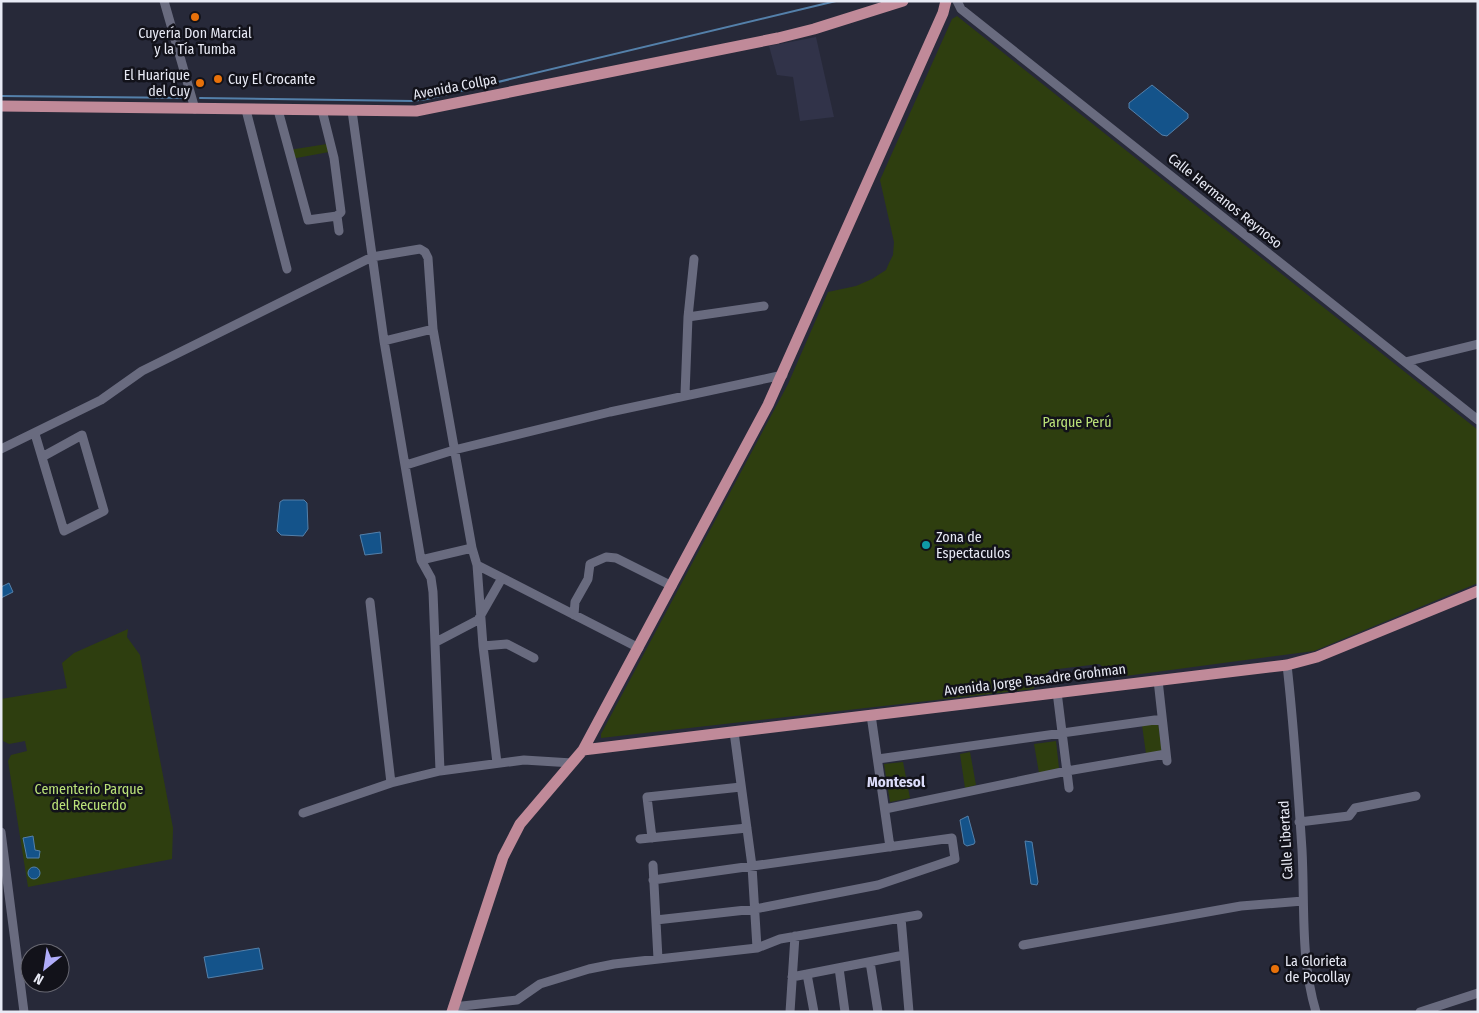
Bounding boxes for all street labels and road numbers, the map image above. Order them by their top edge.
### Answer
street label: Avenida Collpa [412,71,498,103]
street label: Calle Hermanos Reynoso [1165,150,1285,252]
street label: Avenida Jorge Basadre Grohman [943,660,1127,700]
street label: Calle Libertad [1275,800,1297,880]

